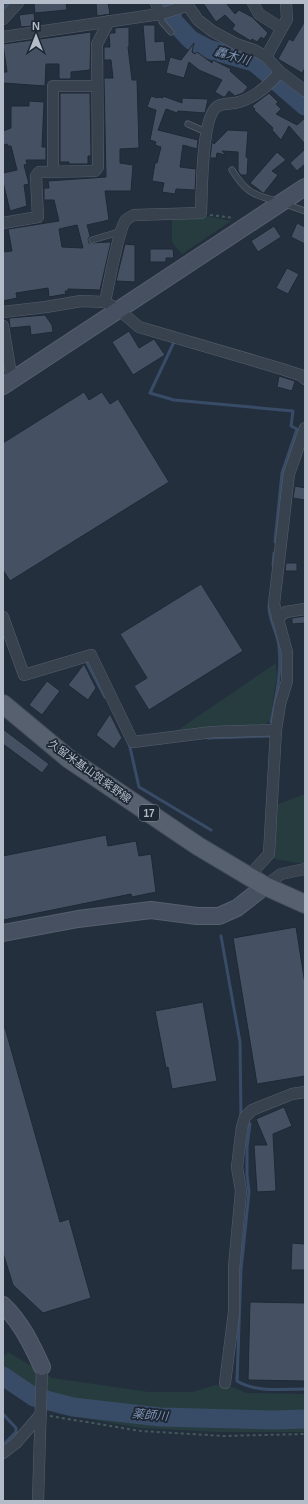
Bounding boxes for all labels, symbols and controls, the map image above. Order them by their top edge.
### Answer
north arrow [16,16,56,56]
text: N [32,20,40,32]
water label: 轟木川 [213,44,253,68]
street label: 久留米基山筑紫野線 [46,737,134,805]
road number: 17 [139,805,159,821]
water label: 薬師川 [131,1406,171,1424]

